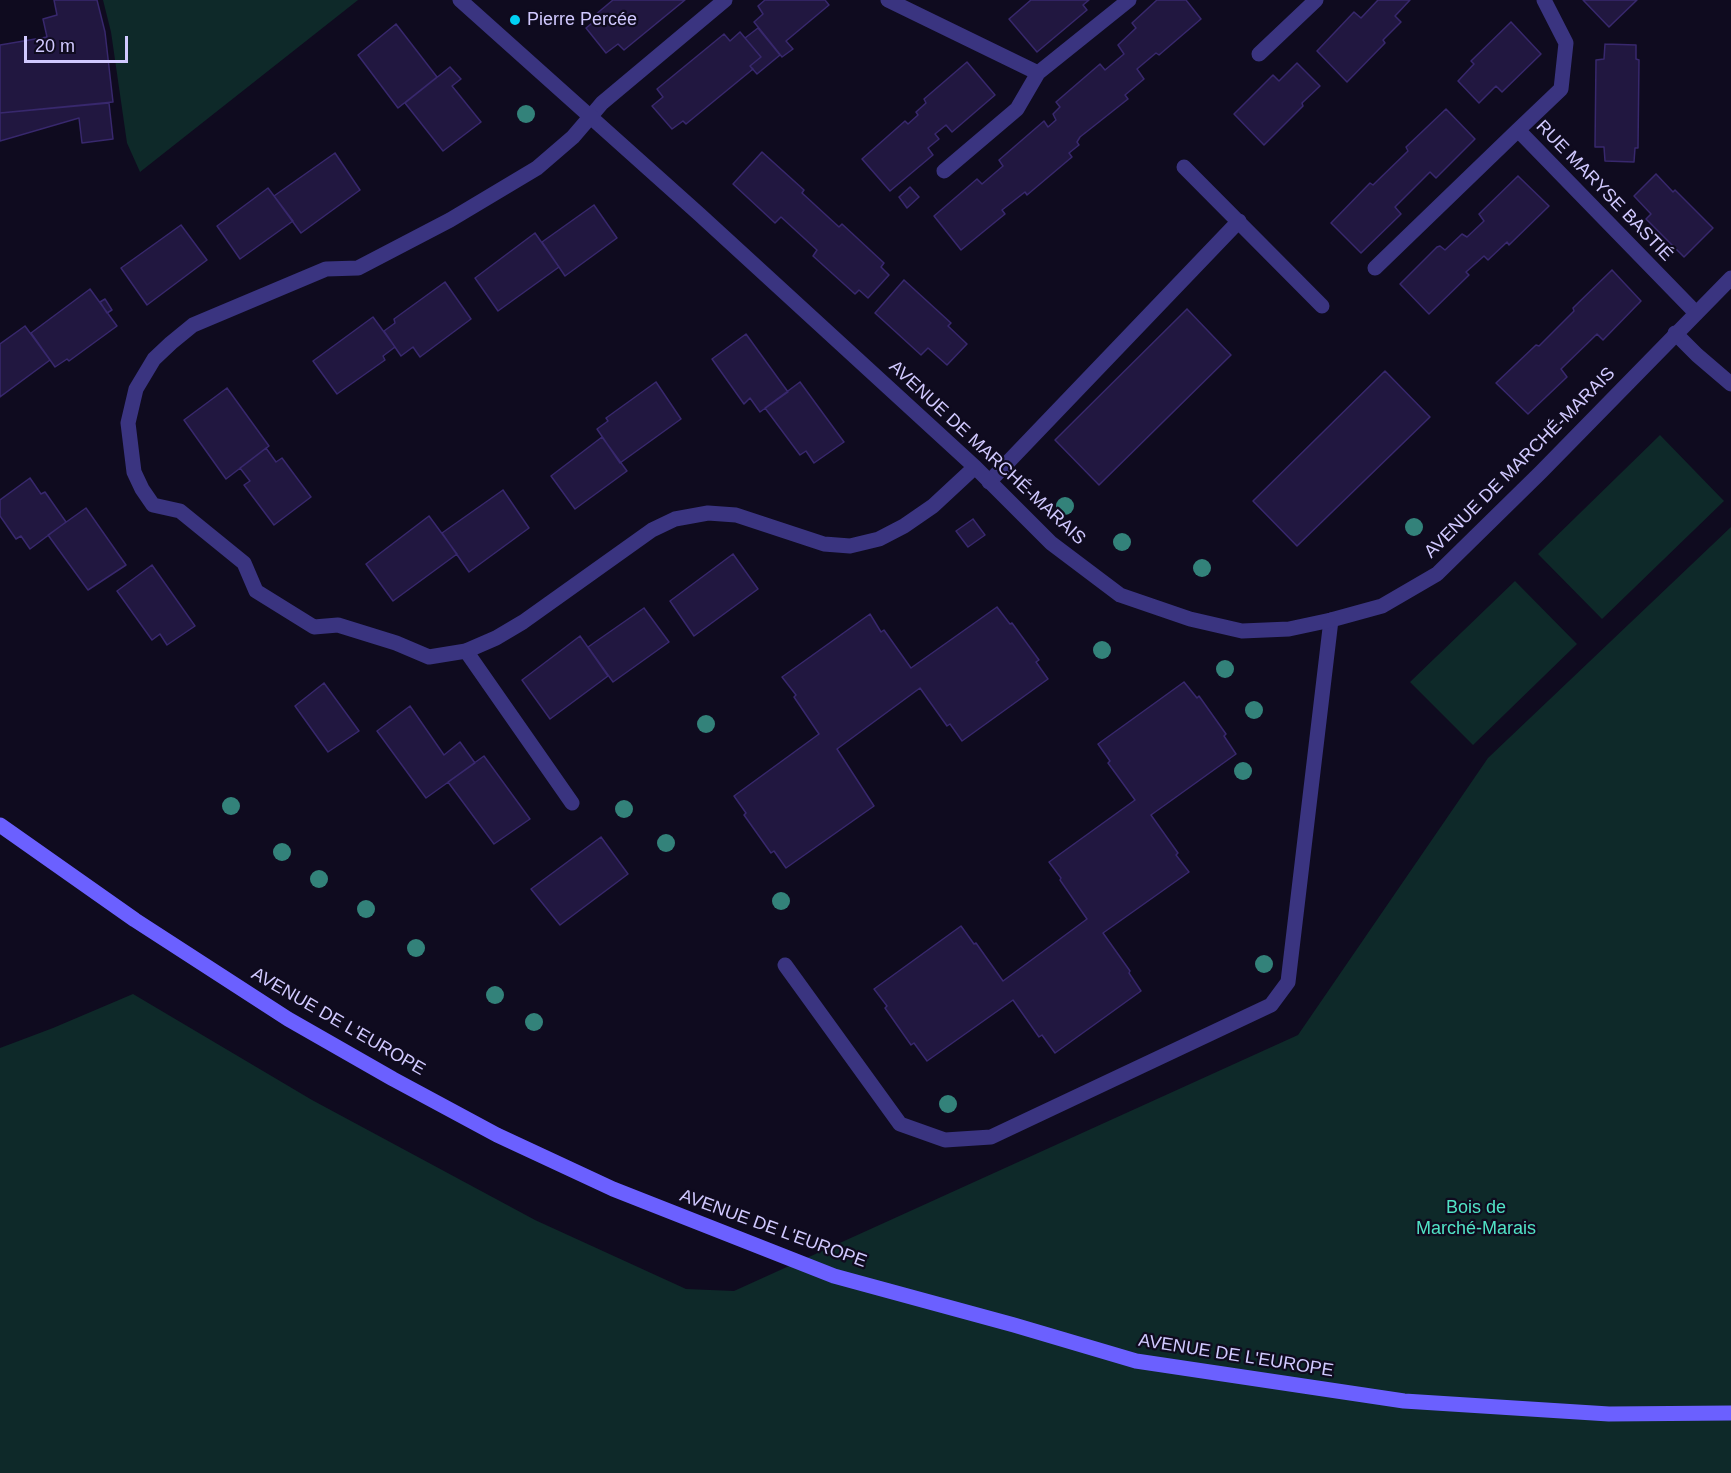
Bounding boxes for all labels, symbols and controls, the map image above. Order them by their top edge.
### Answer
place label: Pierre Percée [527,9,637,31]
marker: Pierre Percée [508,13,522,27]
scale bar [27,24,130,62]
text: 20 m [35,36,75,56]
street label: RUE MARYSE BASTIÉ [1531,116,1677,266]
street label: AVENUE DE MARCHÉ-MARAIS [884,356,1090,550]
street label: AVENUE DE MARCHÉ-MARAIS [1420,363,1620,563]
street label: AVENUE DE L'EUROPE [247,963,429,1081]
street label: AVENUE DE L'EUROPE [677,1185,869,1273]
park label: Bois de Marché-Marais [1416,1197,1536,1240]
street label: AVENUE DE L'EUROPE [1137,1330,1335,1382]

